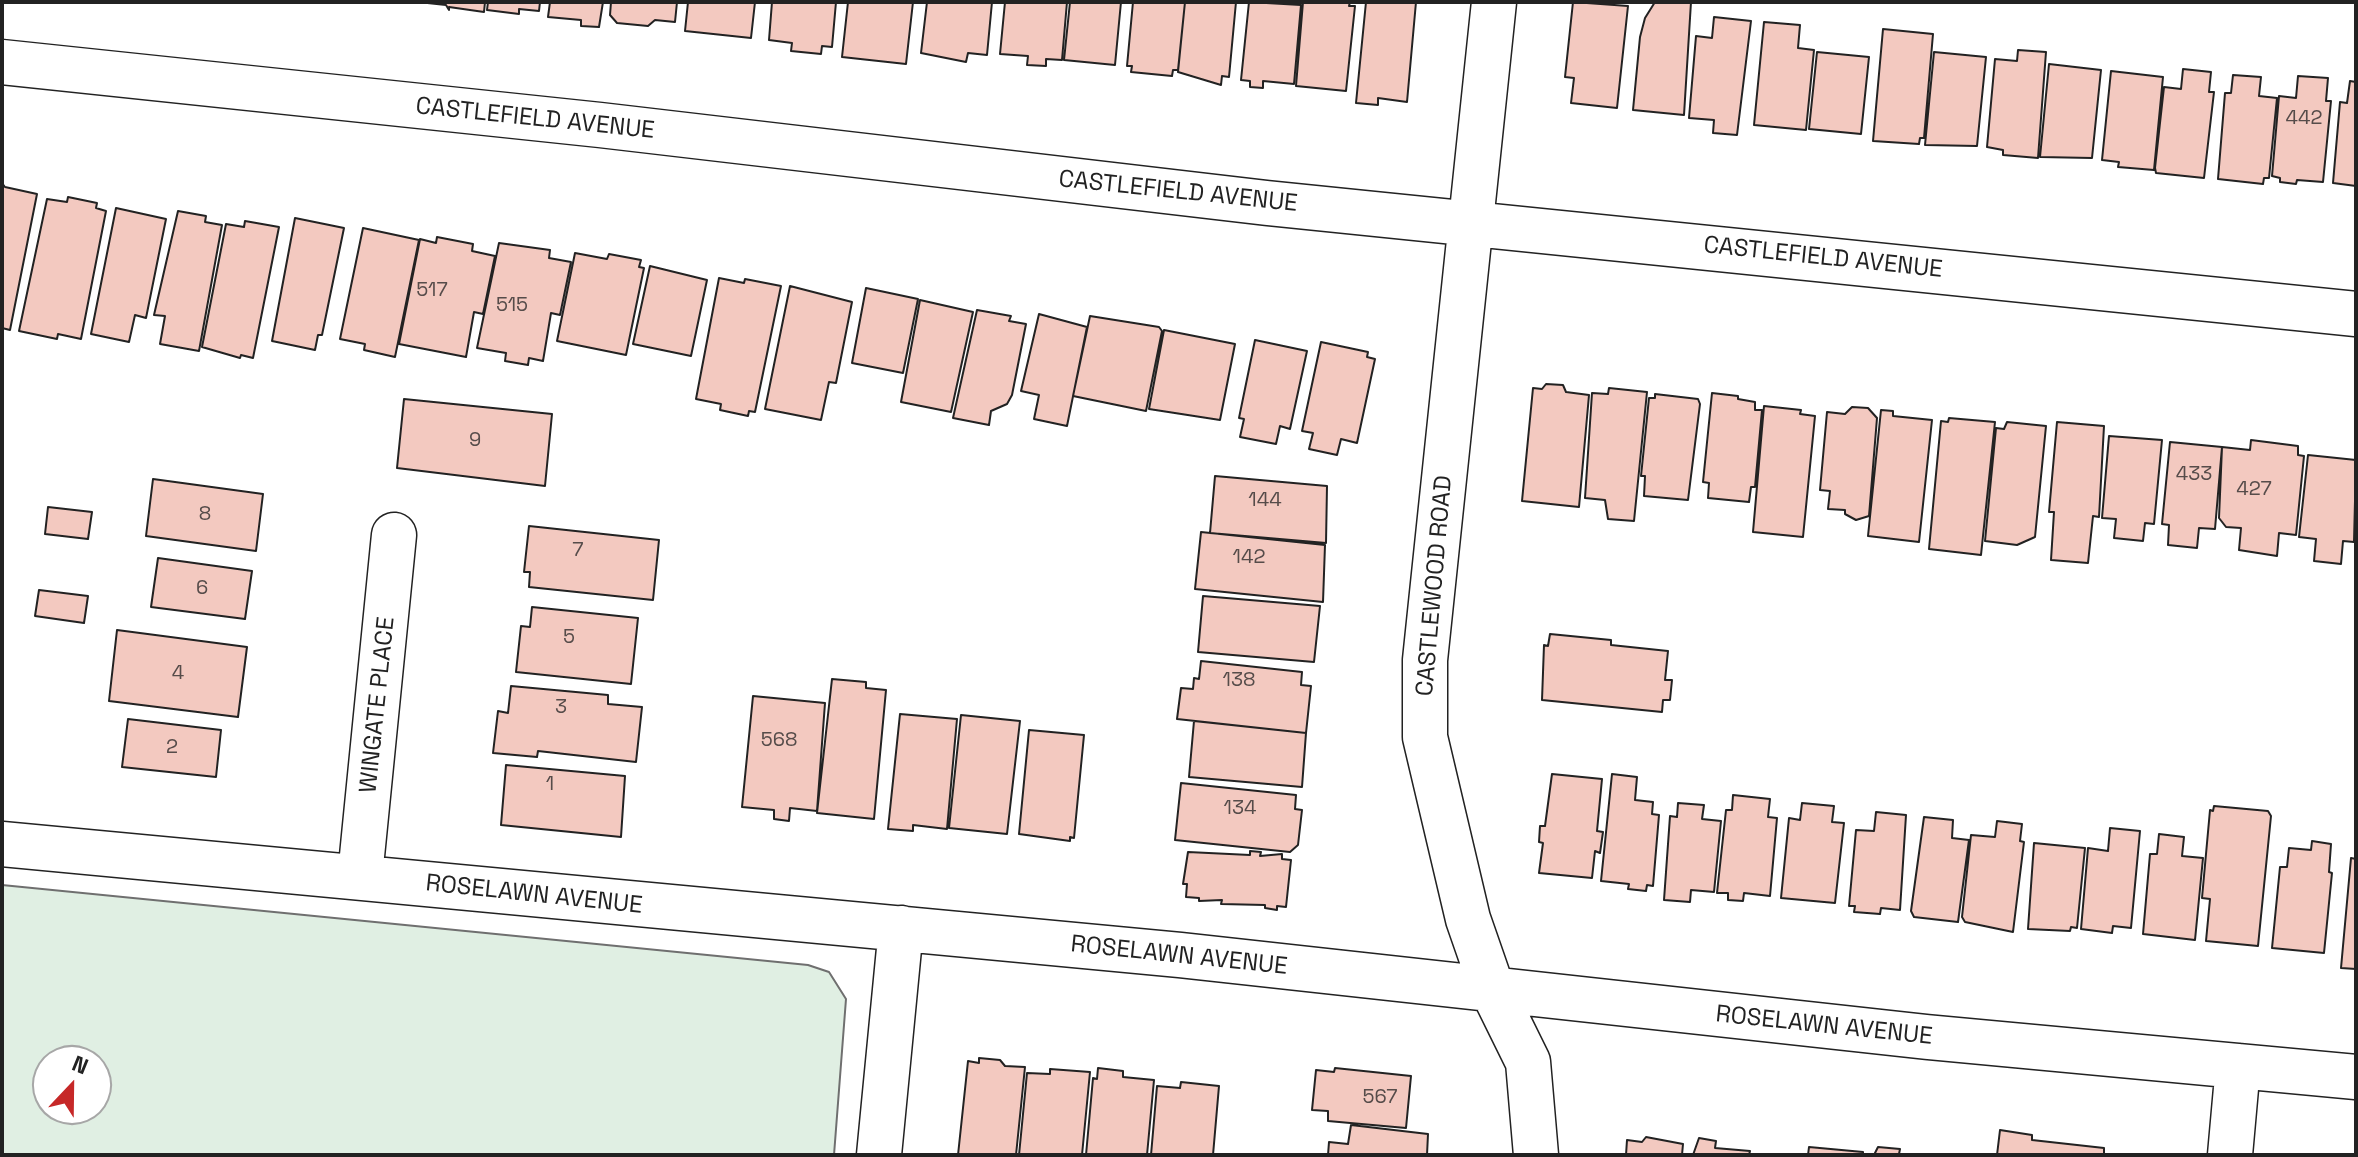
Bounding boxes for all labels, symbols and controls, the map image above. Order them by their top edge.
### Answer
street label: CASTLEFIELD AVENUE [414,92,656,146]
house number: 442 [2285,107,2323,131]
street label: CASTLEFIELD AVENUE [1057,165,1299,219]
street label: CASTLEFIELD AVENUE [1702,231,1944,285]
house number: 517 [416,279,448,303]
house number: 515 [496,294,528,318]
house number: 9 [469,429,481,453]
house number: 433 [2176,463,2212,487]
street label: CASTLEWOOD ROAD [1411,474,1459,698]
house number: 427 [2236,478,2272,502]
house number: 144 [1248,489,1282,513]
house number: 8 [199,503,211,527]
house number: 7 [572,539,584,563]
house number: 142 [1233,546,1265,570]
house number: 6 [196,577,208,601]
street label: WINGATE PLACE [354,615,402,795]
house number: 5 [563,626,575,650]
house number: 4 [172,662,184,686]
house number: 138 [1223,669,1255,693]
house number: 3 [555,696,567,720]
house number: 568 [761,729,797,753]
house number: 2 [166,736,178,760]
house number: 1 [546,773,554,797]
house number: 134 [1224,797,1256,821]
street label: ROSELAWN AVENUE [424,869,644,921]
street label: ROSELAWN AVENUE [1069,930,1289,982]
street label: ROSELAWN AVENUE [1714,1000,1934,1052]
north arrow [32,1045,112,1125]
text: N [68,1049,92,1080]
house number: 567 [1362,1086,1398,1110]

